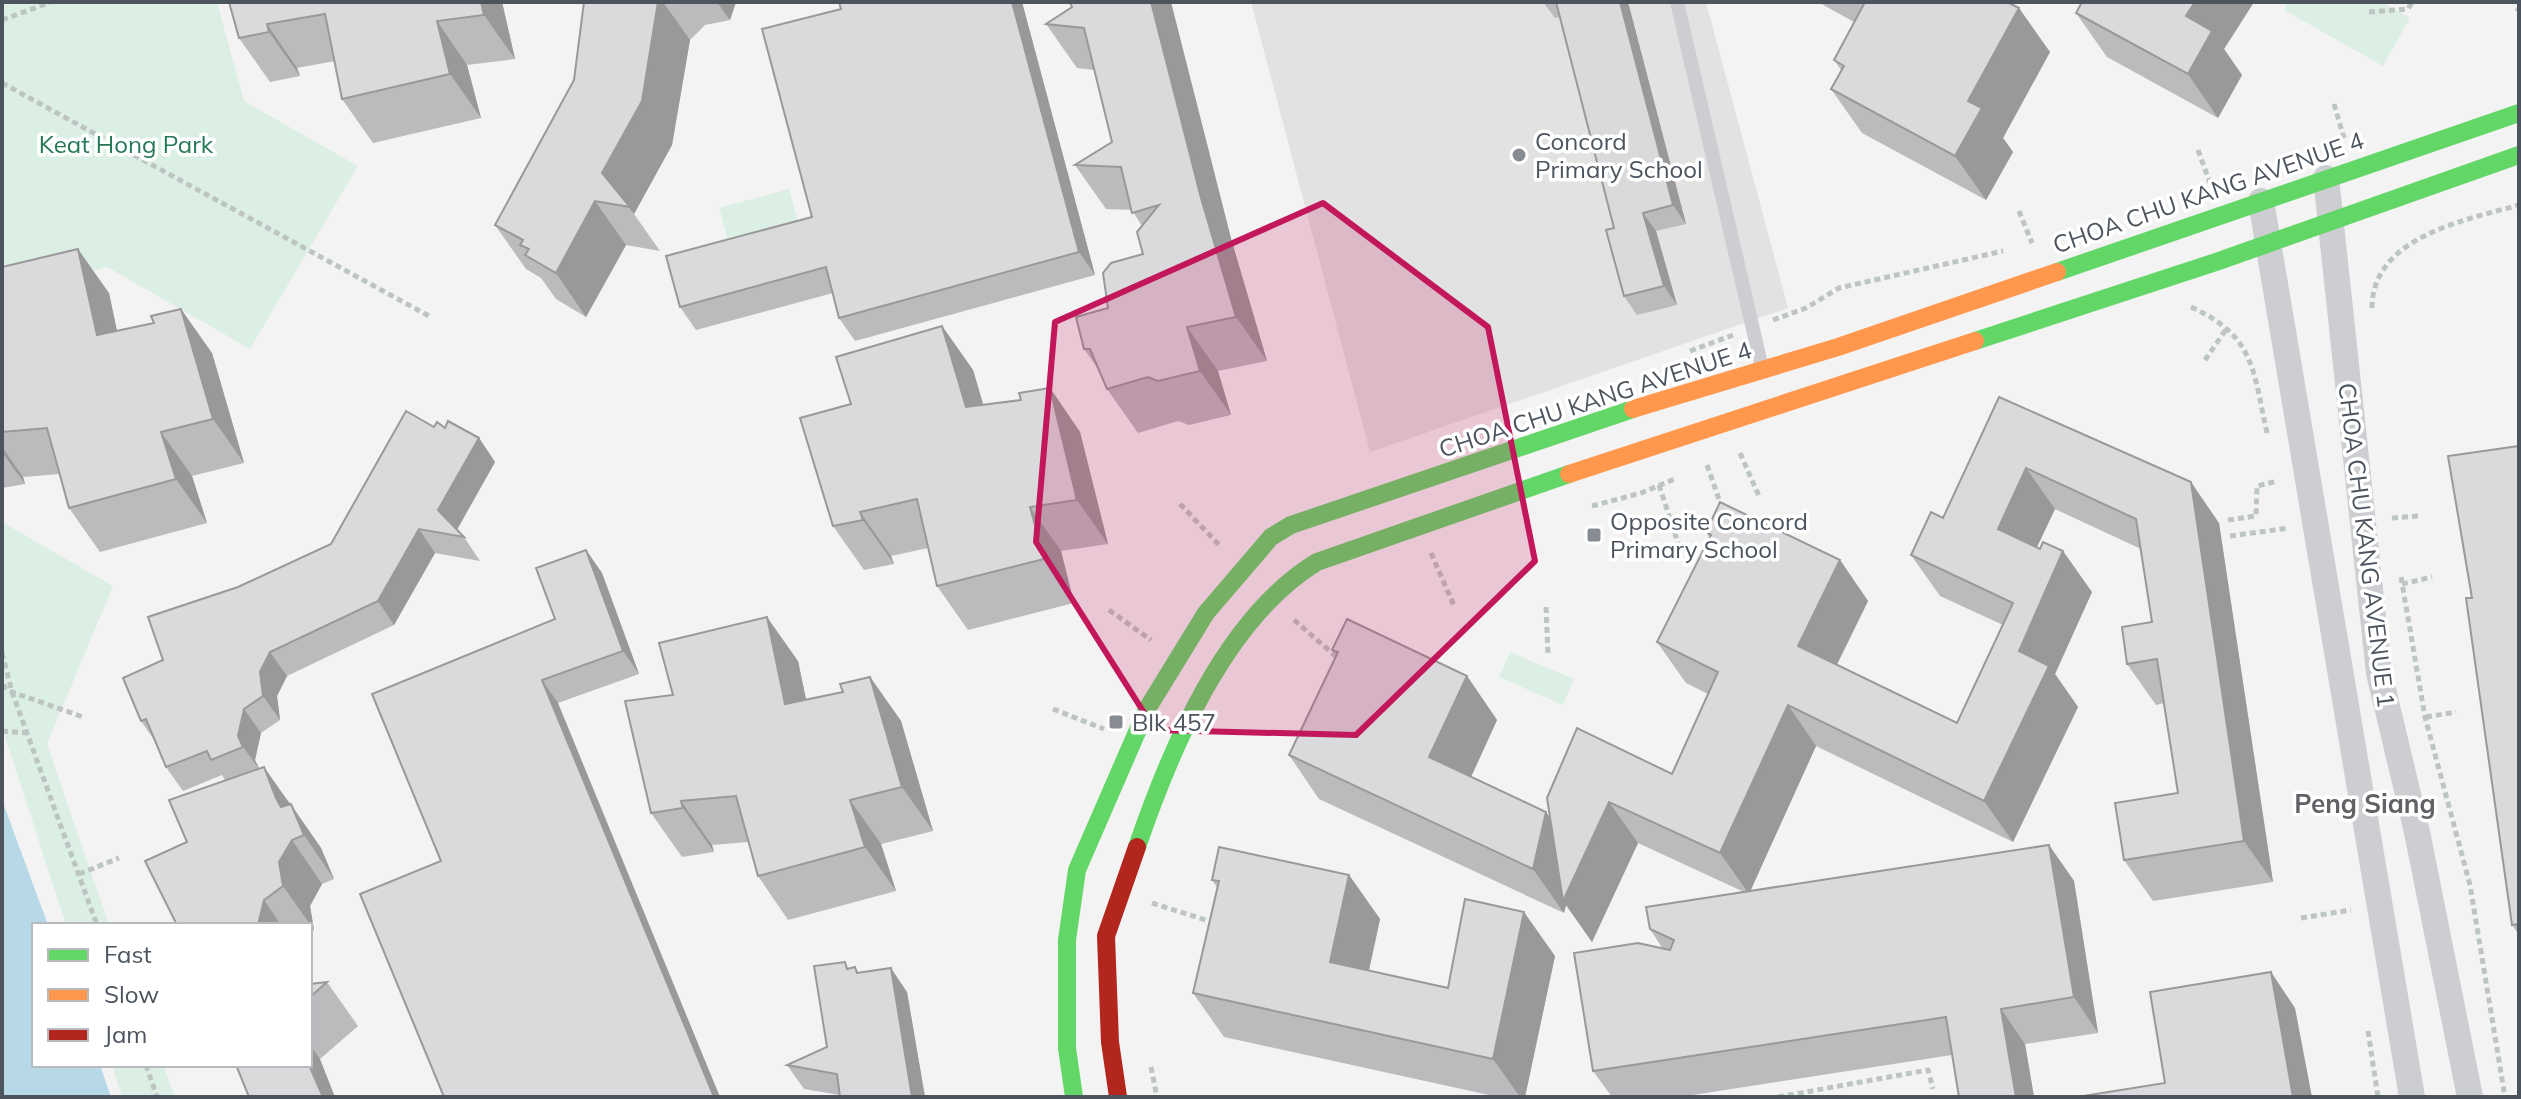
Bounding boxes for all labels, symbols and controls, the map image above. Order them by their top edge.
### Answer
street label: CHOA CHU KANG AVENUE 4 [2049,125,2367,259]
place label: Concord Primary School [1535,126,1703,184]
park label: Keat Hong Park [39,129,214,159]
marker: Concord Primary School [1510,146,1528,164]
street label: CHOA CHU KANG AVENUE 4 [1435,334,1755,464]
street label: CHOA CHU KANG AVENUE 1 [2332,381,2402,709]
place label: Opposite Concord Primary School [1610,506,1808,564]
marker: Opposite Concord Primary School [1585,526,1603,544]
place label: Blk 457 [1132,707,1216,737]
marker: Blk 457 [1107,713,1125,731]
district label: Peng Siang [2294,787,2436,820]
legend [32,923,312,1067]
text: Fast [104,939,152,969]
text: Slow [104,979,159,1009]
text: Jam [104,1019,147,1049]

